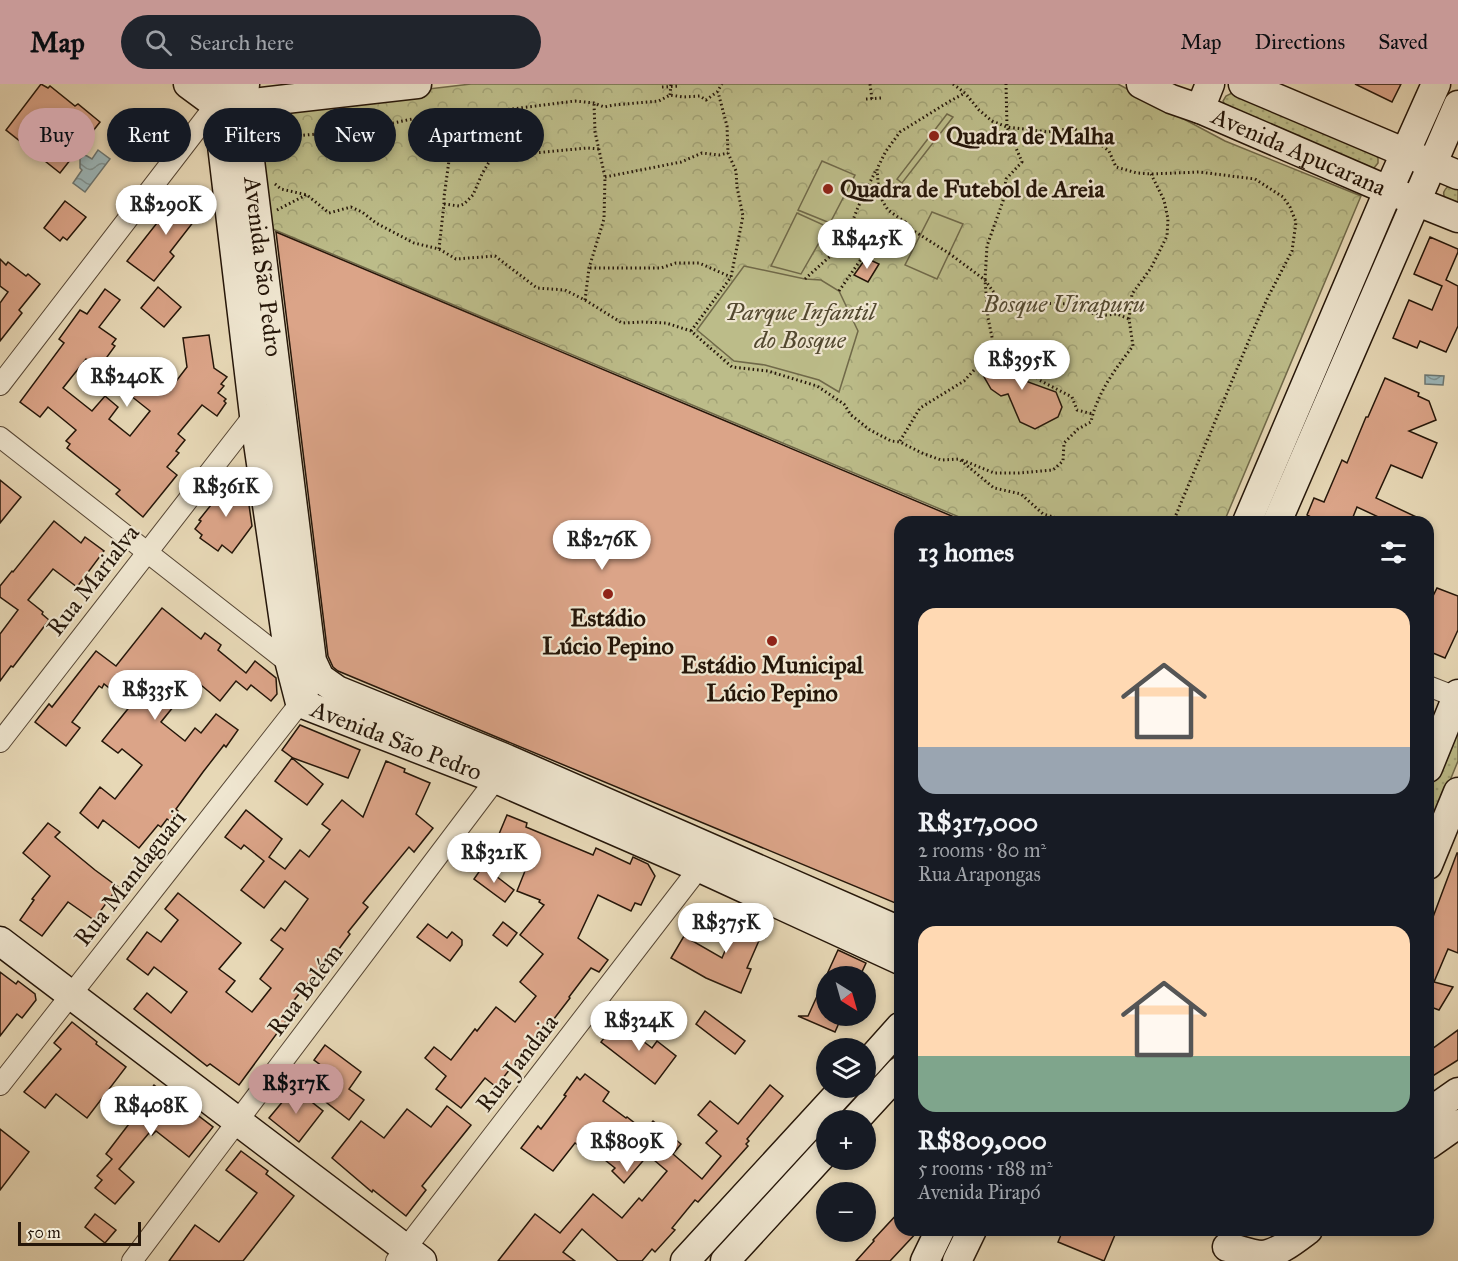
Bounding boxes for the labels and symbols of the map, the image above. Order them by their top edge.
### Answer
street label: Avenida Apucarana [1206,101,1391,203]
place label: Quadra de Malha [946,121,1115,151]
marker: Quadra de Malha [927,129,941,143]
street label: Avenida São Pedro [237,174,289,358]
place label: Quadra de Futebol de Areia [840,174,1105,204]
marker: Quadra de Futebol de Areia [821,182,835,196]
pin: R$290K [117,185,215,236]
pin: R$425K [818,219,916,270]
park label: Bosque Uirapuru [982,289,1145,319]
park label: Parque Infantil do Bosque [725,297,878,355]
pin: R$395K [973,340,1071,391]
pin: R$240K [78,357,176,408]
pin: R$361K [177,467,275,518]
street label: Rua Marialva [40,518,146,642]
pin: R$276K [553,520,651,571]
marker: Estádio Lúcio Pepino [601,587,615,601]
place label: Estádio Lúcio Pepino [542,603,674,661]
marker: Estádio Municipal Lúcio Pepino [765,634,779,648]
place label: Estádio Municipal Lúcio Pepino [681,650,864,708]
pin: R$335K [106,670,204,721]
street label: Avenida São Pedro [306,693,486,787]
street label: Rua Mandaguari [67,804,193,952]
pin: R$321K [445,833,543,884]
pin: R$375K [677,903,775,954]
street label: Rua Belém [261,938,349,1042]
north arrow [816,966,876,1026]
pin: R$324K [590,1001,688,1052]
street label: Rua Jandaia [469,1007,565,1118]
pin: R$317K [247,1064,345,1115]
pin: R$408K [102,1086,200,1137]
pin: R$809K [578,1122,676,1173]
scale bar [18,1219,141,1246]

